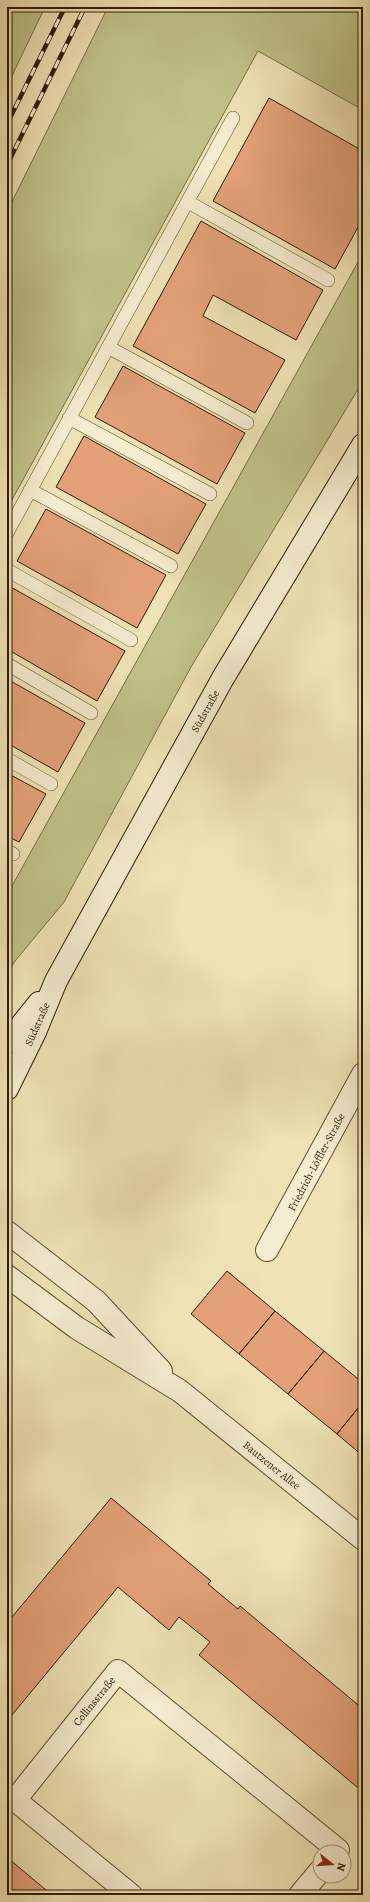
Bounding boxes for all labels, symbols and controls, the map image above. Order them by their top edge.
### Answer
street label: Südstraße [188,687,223,735]
street label: Südstraße [21,1000,54,1048]
street label: Friedrich-Löffler-Straße [284,1110,349,1214]
street label: Bautzener Allee [240,1438,304,1493]
street label: Collinsstraße [70,1673,119,1729]
north arrow [312,1844,352,1884]
text: N [333,1861,349,1873]

